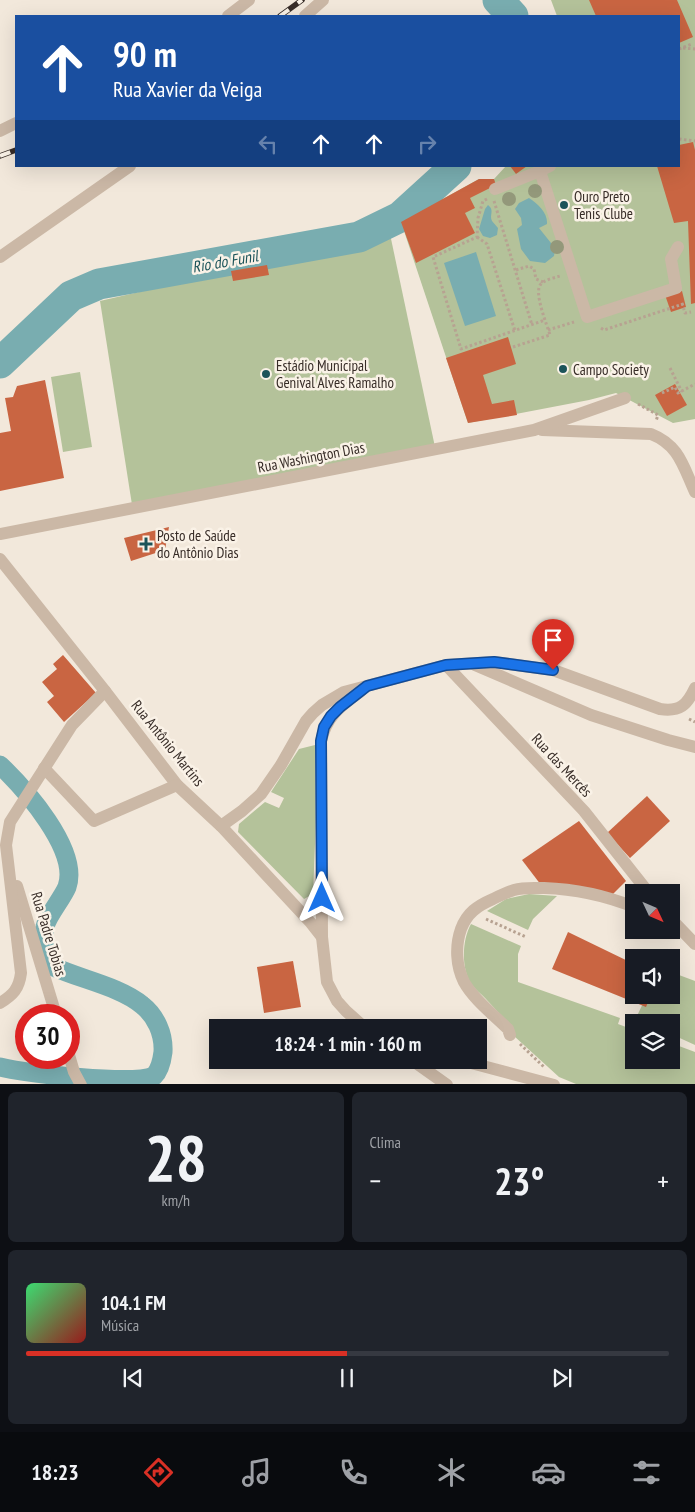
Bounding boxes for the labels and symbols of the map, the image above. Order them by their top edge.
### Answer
place label: Ouro Preto Tenis Clube [574,187,633,223]
marker: Ouro Preto Tenis Clube [558,199,570,211]
water label: Rio do Funil [191,245,261,277]
place label: Estádio Municipal Genival Alves Ramalho [276,356,394,392]
place label: Campo Society [573,360,649,379]
marker: Campo Society [557,363,569,375]
marker: Estádio Municipal Genival Alves Ramalho [260,368,272,380]
street label: Rua Washington Dias [256,437,366,477]
place label: Posto de Saúde do Antônio Dias [157,526,239,562]
marker: Posto de Saúde do Antônio Dias [139,537,153,551]
pin [532,619,574,670]
street label: Rua Antônio Martins [128,696,208,790]
street label: Rua das Mercês [528,729,596,801]
position arrow [295,871,347,923]
north arrow [625,884,680,939]
street label: Rua Padre Tobias [27,889,71,979]
speed limit sign: 30 [15,1004,80,1069]

